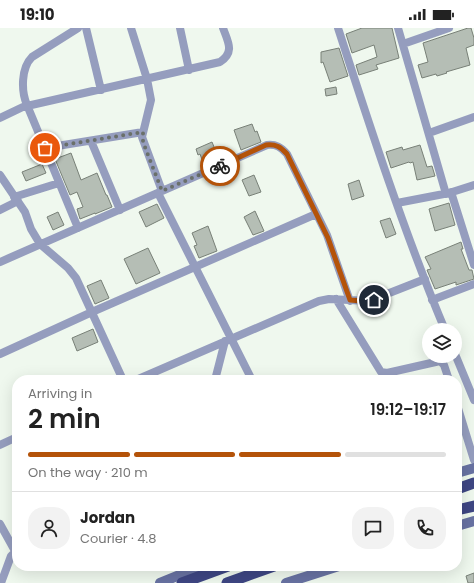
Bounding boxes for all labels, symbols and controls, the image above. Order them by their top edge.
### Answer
text: 19:10 [20,4,55,25]
pin [28,131,62,165]
icon: bag [34,137,56,159]
courier [200,146,240,186]
icon: bike [209,155,231,177]
pin [357,283,391,317]
icon: home [363,289,385,311]
map controls [422,323,462,363]
button: layers [422,323,462,363]
text: Arriving in [28,384,92,403]
text: 19:12–19:17 [370,399,446,420]
text: 2 min [28,401,101,437]
text: On the way · 210 m [28,463,148,482]
button: person [28,507,70,549]
text: Jordan [80,507,135,528]
button: chat [352,507,394,549]
button: phone [404,507,446,549]
text: Courier · 4.8 [80,529,156,548]

